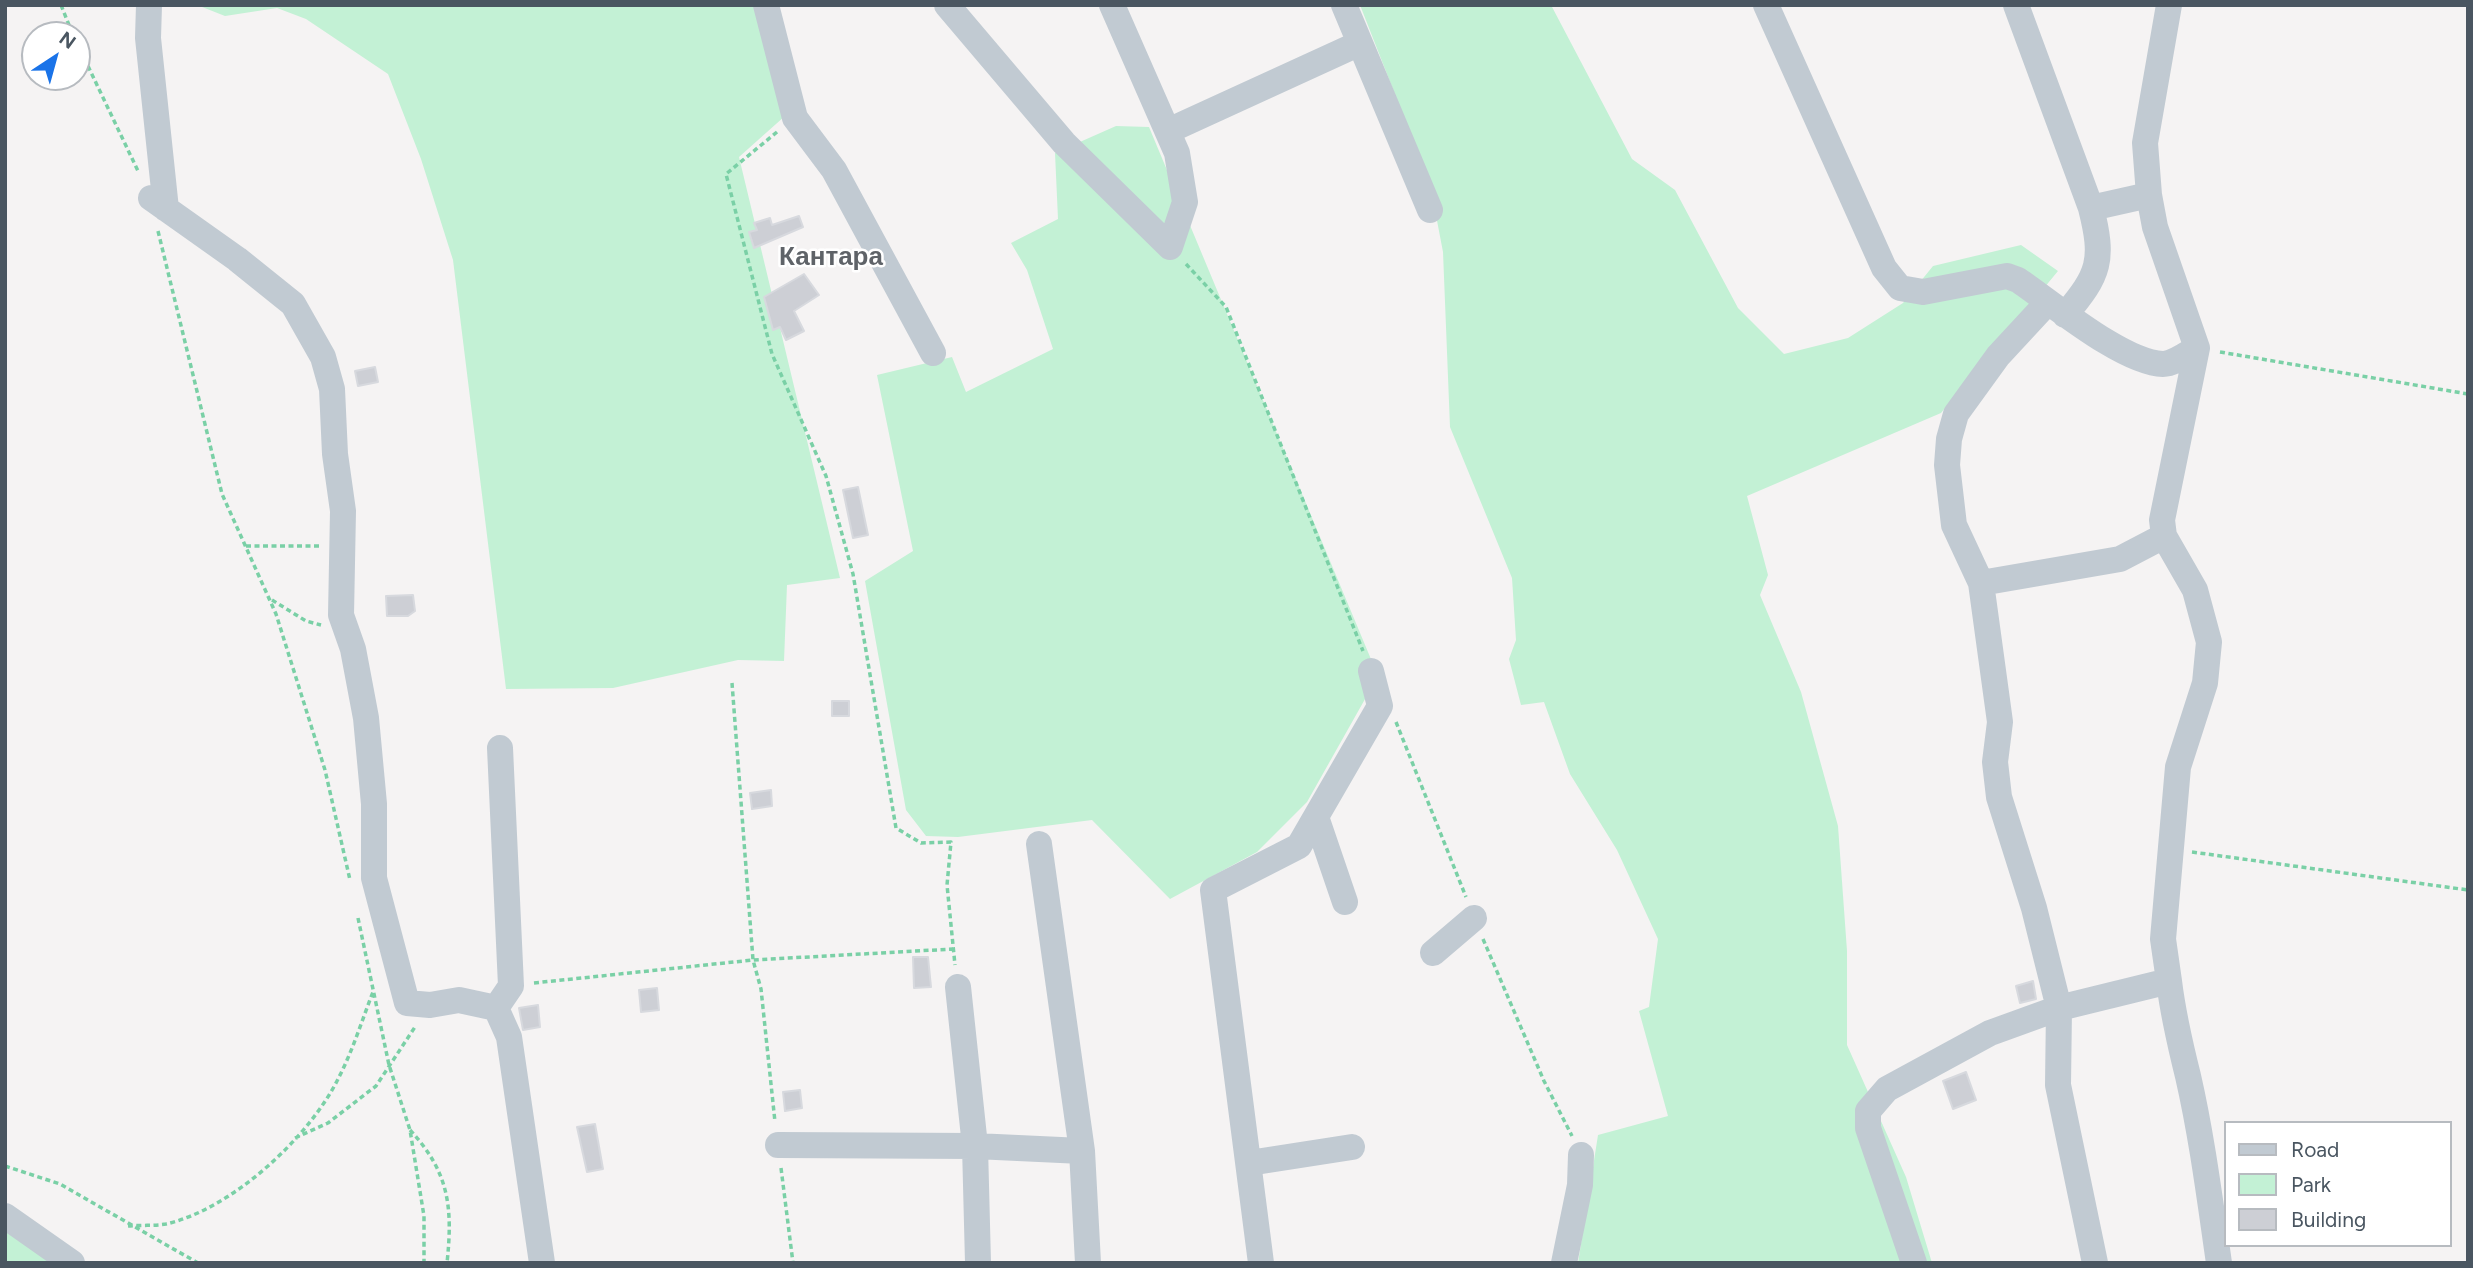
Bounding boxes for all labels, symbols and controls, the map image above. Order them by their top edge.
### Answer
north arrow [21,21,91,91]
text: N [55,27,80,54]
district label: Кантара [779,241,883,273]
legend [2224,1121,2452,1247]
text: Road [2291,1137,2339,1162]
text: Park [2291,1172,2331,1197]
text: Building [2291,1207,2366,1232]

